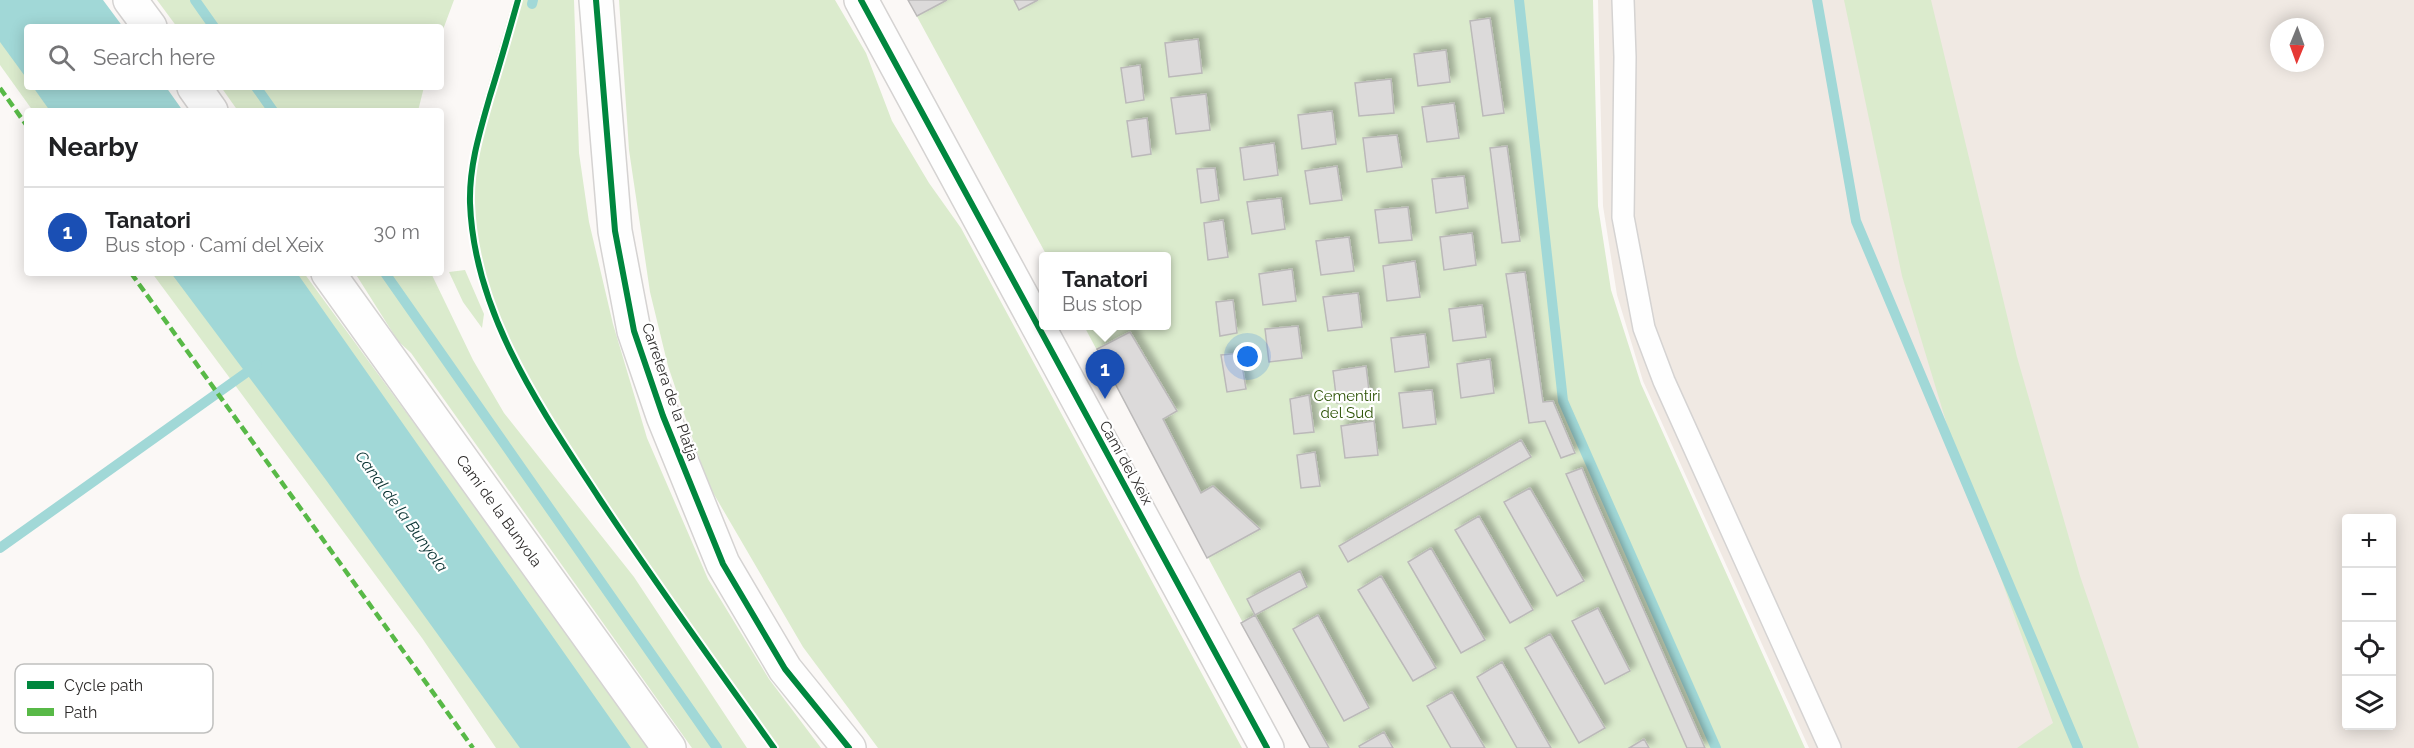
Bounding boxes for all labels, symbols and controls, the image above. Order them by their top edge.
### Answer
north arrow [2270,18,2324,72]
search box [24,24,444,90]
icon: search [45,41,78,74]
text: Search here [93,44,215,70]
text: Nearby [48,132,138,162]
text: Tanatori [105,207,191,233]
text: 1 [63,220,72,244]
text: 30 m [374,220,420,244]
text: Bus stop · Camí del Xeix [105,233,324,257]
popup [1039,252,1171,330]
text: Tanatori [1062,266,1148,292]
text: Bus stop [1062,292,1142,316]
street label: Carretera de la Platja [638,321,702,463]
your location [1233,342,1262,371]
pin: 1 [1086,350,1124,399]
park label: Cementiri del Sud [1313,387,1381,422]
street label: Camí del Xeix [1096,418,1157,509]
water label: Canal de la Bunyola [351,447,452,576]
street label: Camí de la Bunyola [452,452,546,570]
map controls [2342,514,2396,730]
button: + [2342,514,2396,568]
button: − [2342,568,2396,622]
button: locate [2342,622,2396,676]
legend [15,664,213,733]
text: Cycle path [64,676,143,695]
button: layers [2342,676,2396,730]
text: Path [64,703,97,722]

